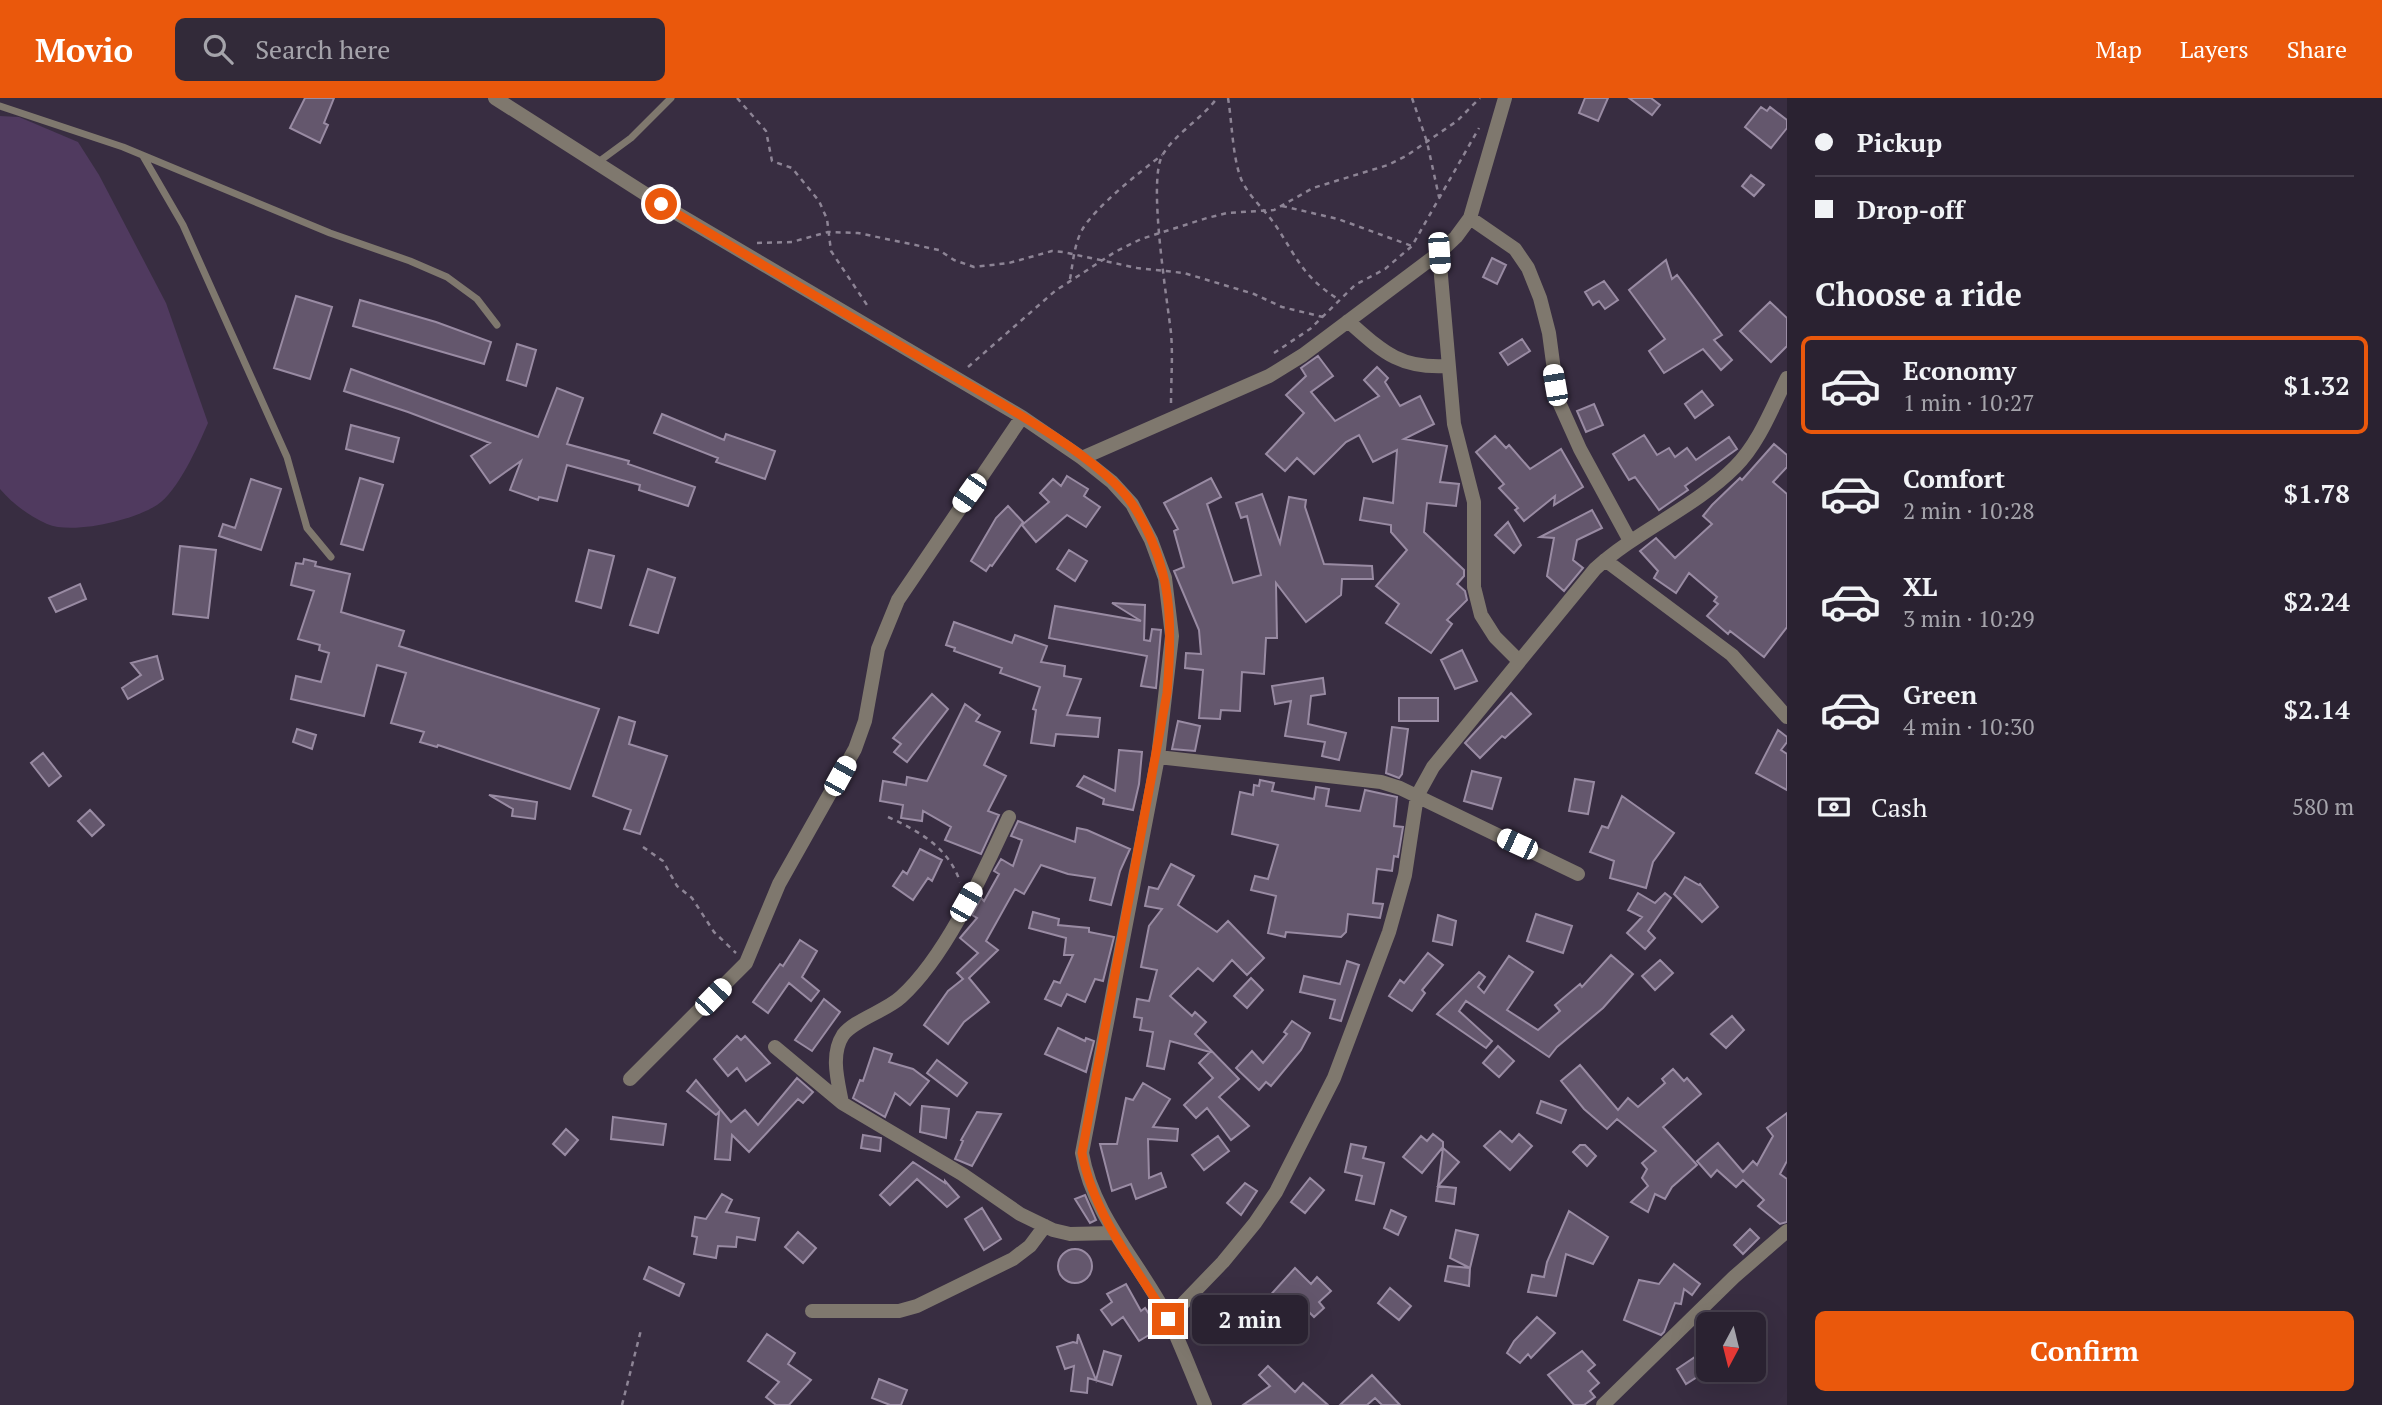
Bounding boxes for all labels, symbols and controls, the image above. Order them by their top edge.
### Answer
search box [175,18,665,81]
text: Movio [35,28,133,71]
icon: search [199,30,237,68]
text: Search here [255,32,390,66]
text: Map [2095,33,2142,65]
text: Layers [2180,33,2249,65]
text: Share [2287,33,2347,65]
text: Pickup [1857,125,1942,159]
route start [645,188,677,220]
text: Drop-off [1857,192,1964,226]
car [1428,231,1451,275]
text: Choose a ride [1815,273,2022,315]
text: Economy [1903,353,2016,387]
icon: car [1819,354,1882,417]
car [1542,362,1569,408]
text: $1.32 [2284,368,2350,402]
text: 1 min · 10:27 [1903,387,2035,418]
text: Comfort [1903,461,2005,495]
icon: car [1819,462,1882,525]
car [949,470,990,516]
text: $1.78 [2284,476,2350,510]
text: 2 min · 10:28 [1903,495,2035,526]
text: XL [1903,569,1937,603]
icon: car [1819,570,1882,633]
text: $2.24 [2284,584,2350,618]
text: 3 min · 10:29 [1903,603,2035,634]
text: Green [1903,677,1977,711]
icon: car [1819,678,1882,741]
text: $2.14 [2284,692,2350,726]
text: 4 min · 10:30 [1903,711,2035,742]
car [821,753,860,799]
icon: cash [1815,788,1853,826]
text: Cash [1871,790,1927,824]
text: 580 m [2292,791,2354,822]
car [1494,826,1541,862]
car [947,879,986,925]
car [691,975,736,1019]
callout: 2 min [1192,1294,1308,1344]
route end [1152,1303,1184,1335]
text: 2 min [1219,1304,1281,1335]
button: Confirm [1815,1311,2354,1391]
north arrow [1696,1312,1766,1382]
map controls [1696,1312,1766,1382]

